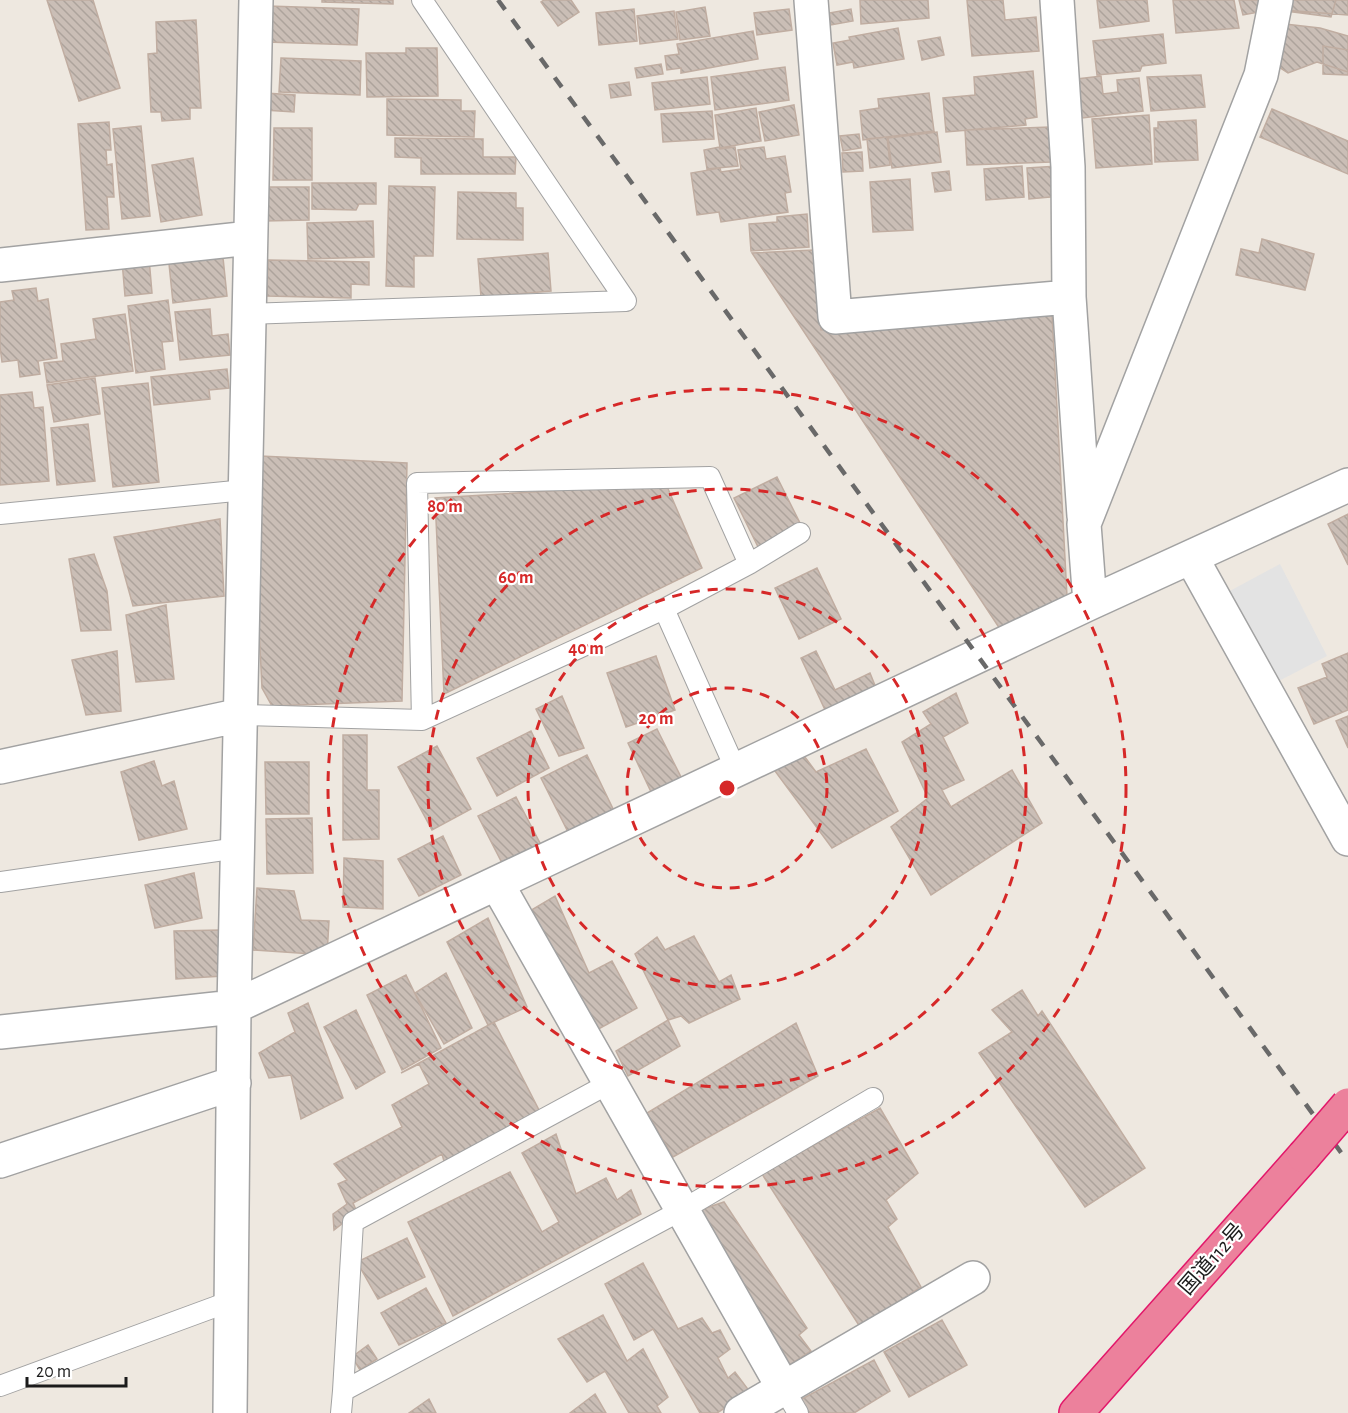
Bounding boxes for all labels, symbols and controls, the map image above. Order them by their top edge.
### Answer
text: 80 m [427,498,463,516]
text: 60 m [498,569,534,587]
text: 40 m [568,640,604,658]
text: 20 m [638,710,674,728]
centre of rings [717,778,737,798]
street label: 国道112号 [1175,1219,1248,1299]
scale bar [27,1350,126,1388]
text: 20 m [36,1363,71,1381]

